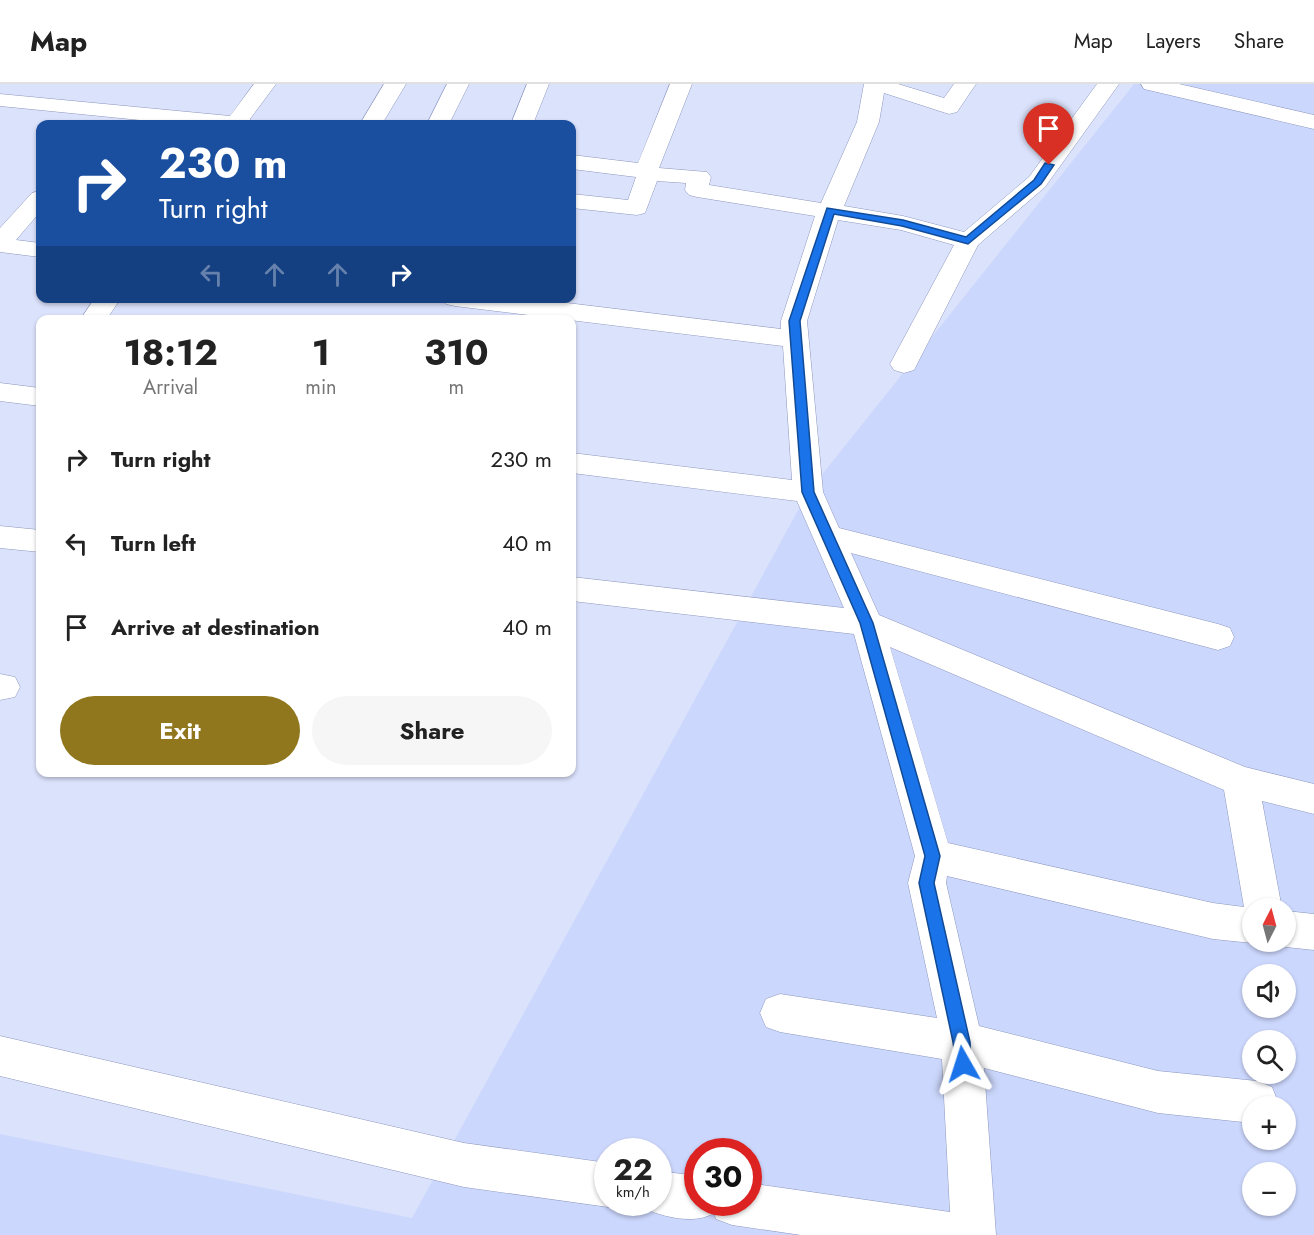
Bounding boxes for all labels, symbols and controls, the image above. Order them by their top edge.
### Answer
text: Map [30,21,87,62]
text: Map [1074,26,1113,56]
text: Layers [1146,26,1201,56]
text: Share [1234,26,1284,56]
pin [1023,103,1074,165]
icon: arrive [1032,112,1065,145]
text: 230 m [159,133,287,194]
icon: right [60,144,138,222]
text: Turn right [159,189,267,228]
icon: left [195,258,228,291]
icon: ahead [258,258,291,291]
icon: ahead [321,258,354,291]
icon: right [384,258,417,291]
text: 18:12 [123,326,218,378]
text: 1 [312,326,330,378]
text: 310 [424,326,489,378]
text: Arrival [143,373,198,402]
text: min [305,373,337,402]
text: m [448,373,464,402]
icon: right [60,443,93,476]
text: Turn right [111,443,211,475]
text: 230 m [491,443,552,475]
icon: left [60,527,93,560]
text: Turn left [111,527,196,559]
text: 40 m [502,527,552,559]
icon: arrive [60,611,93,644]
text: Arrive at destination [111,611,320,643]
text: 40 m [502,611,552,643]
button: Exit [60,696,300,765]
button: Share [312,696,552,765]
north arrow [1242,898,1296,952]
map controls [1242,898,1296,1216]
button: sound [1242,964,1296,1018]
button: search [1242,1030,1296,1084]
position arrow [931,1032,995,1096]
button: + [1242,1096,1296,1150]
speed limit sign: 30 [684,1138,762,1216]
text: 22 [613,1148,653,1191]
button: − [1242,1162,1296,1216]
text: km/h [616,1181,650,1203]

